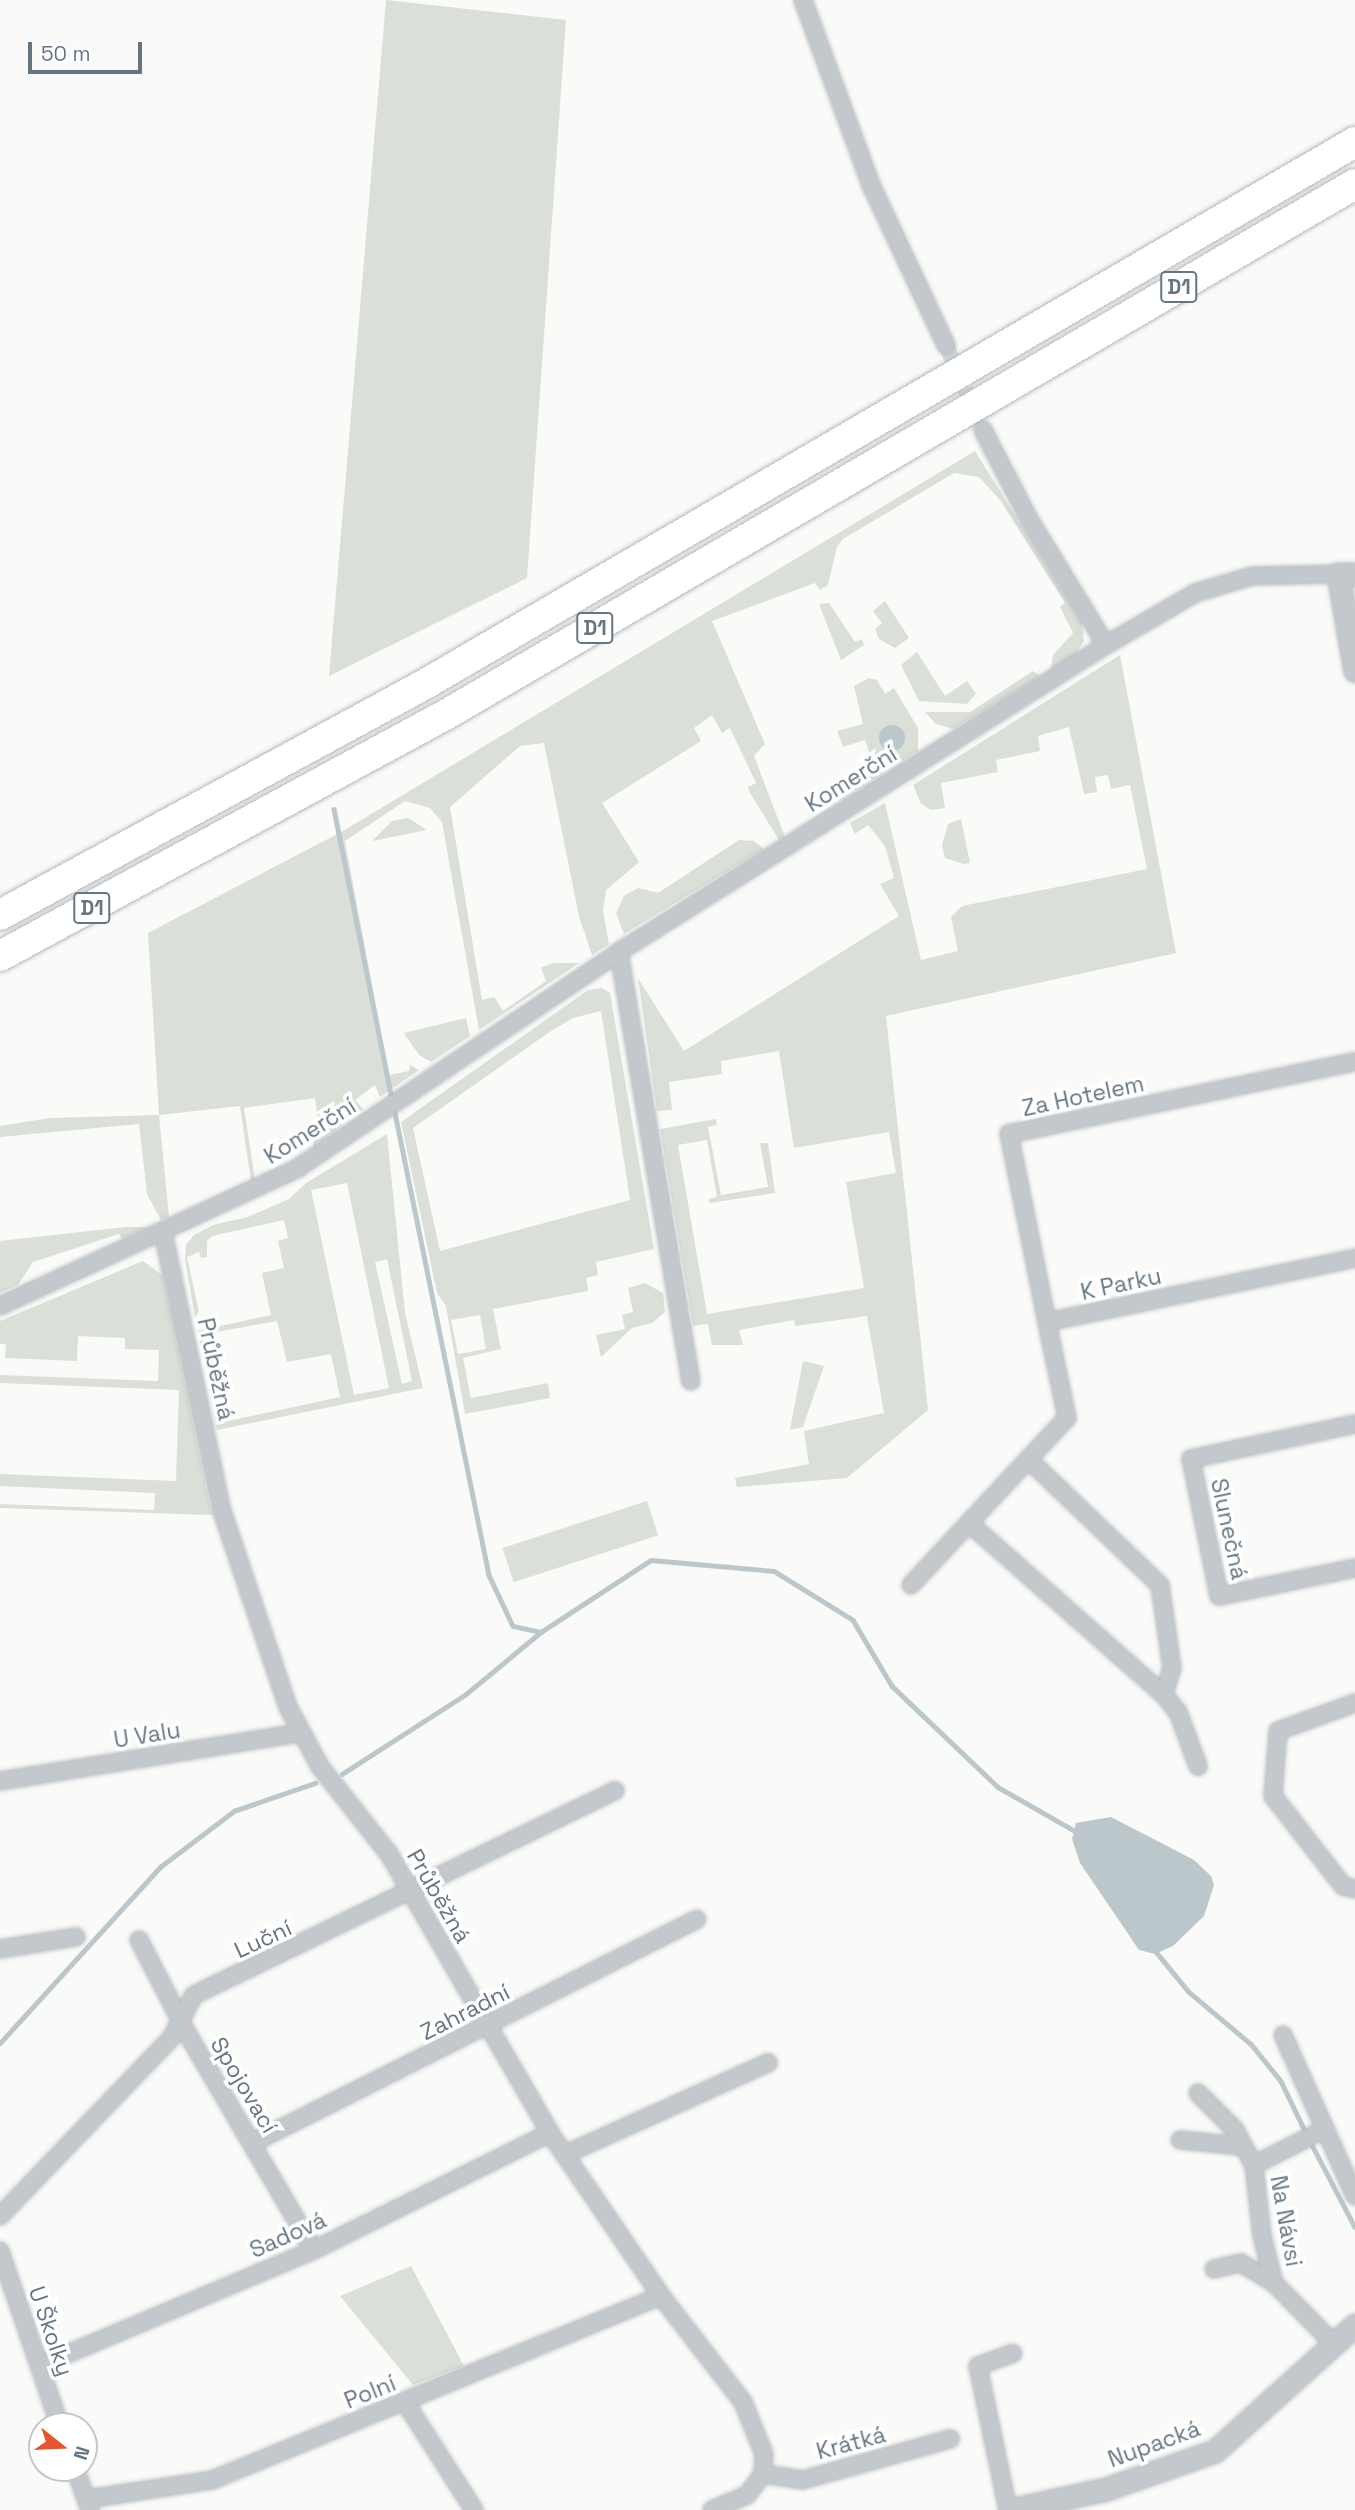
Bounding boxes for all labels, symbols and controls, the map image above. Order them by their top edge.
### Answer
scale bar [32,28,145,72]
text: 50 m [41,40,91,67]
road number: D1 [1160,270,1198,304]
road number: D1 [576,610,614,646]
street label: Komerční [800,740,902,818]
road number: D1 [73,890,111,926]
street label: Za Hotelem [1019,1070,1147,1122]
street label: Komerční [259,1092,361,1170]
street label: K Parku [1078,1262,1164,1306]
street label: Průběžná [192,1315,240,1423]
street label: Slunečná [1205,1476,1253,1582]
street label: U Valu [111,1716,183,1754]
street label: Průběžná [401,1844,477,1948]
street label: Luční [230,1914,296,1964]
street label: Zahradní [416,1978,514,2046]
street label: Spojovací [205,2032,283,2138]
street label: Na Návsi [1264,2173,1308,2269]
street label: Sadová [245,2206,331,2264]
street label: U Školky [23,2282,79,2380]
street label: Polní [340,2369,400,2415]
north arrow [28,2412,98,2482]
street label: Nupacká [1104,2415,1204,2473]
street label: Krátká [813,2421,889,2465]
text: N [68,2443,95,2463]

